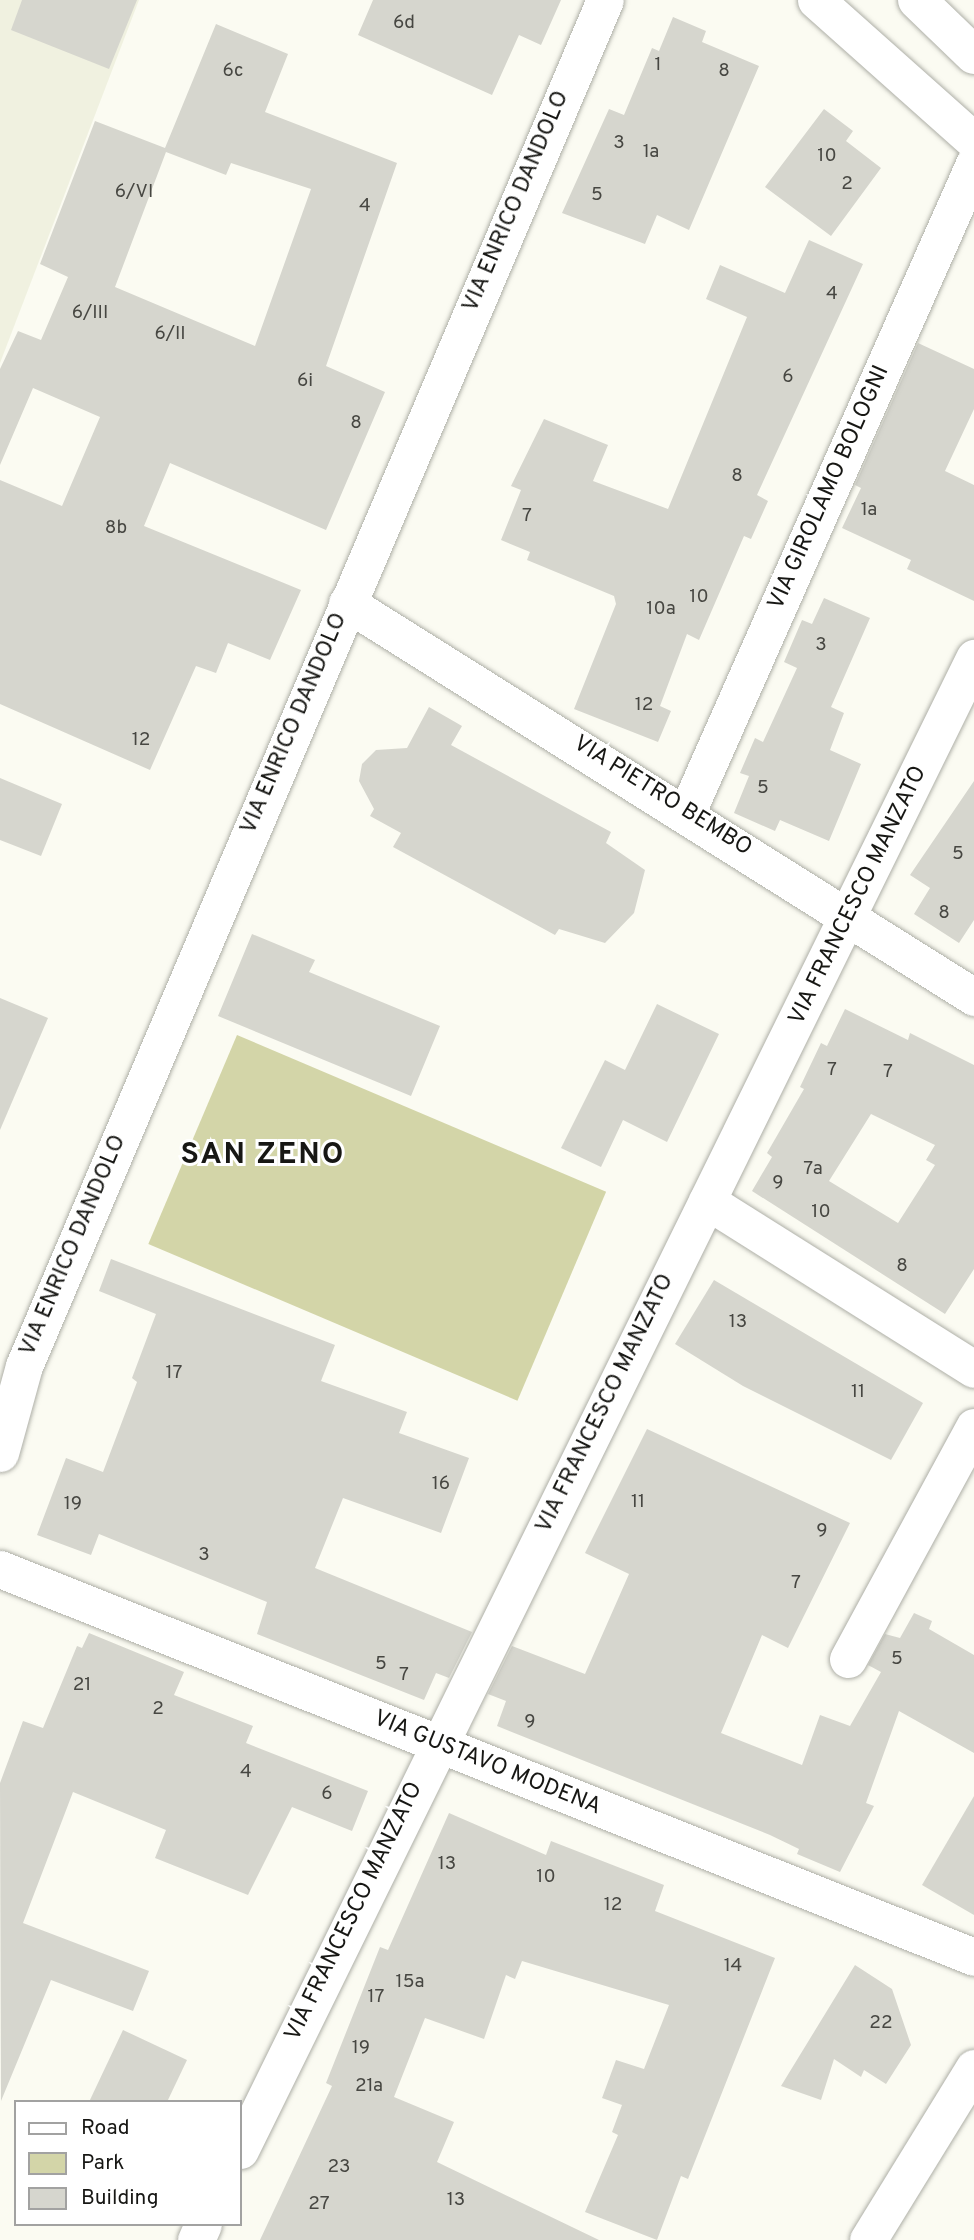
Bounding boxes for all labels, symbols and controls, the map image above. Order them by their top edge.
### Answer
house number: 6d [393,13,415,35]
house number: 1 [654,55,662,77]
house number: 6c [223,61,243,83]
house number: 8 [718,61,730,83]
street label: VIA ENRICO DANDOLO [458,87,576,317]
house number: 3 [613,133,625,155]
house number: 1a [643,142,659,164]
house number: 10 [817,146,837,168]
house number: 2 [841,174,853,196]
house number: 6/VI [115,182,153,204]
house number: 5 [591,185,603,207]
house number: 4 [359,196,371,218]
house number: 4 [826,284,838,306]
house number: 6/III [72,303,108,325]
house number: 6/II [154,324,186,346]
street label: VIA GIROLAMO BOLOGNI [763,361,897,615]
house number: 6 [782,367,794,389]
house number: 6i [297,371,313,393]
house number: 8 [350,413,362,435]
house number: 8 [731,466,743,488]
house number: 1a [861,500,877,522]
house number: 7 [522,506,532,528]
house number: 8b [105,518,127,540]
house number: 10 [689,587,709,609]
house number: 10a [646,599,676,621]
street label: VIA ENRICO DANDOLO [236,609,354,839]
house number: 3 [815,635,827,657]
house number: 12 [635,695,653,717]
house number: 12 [132,730,150,752]
street label: VIA PIETRO BEMBO [567,731,757,863]
street label: VIA FRANCESCO MANZATO [784,762,934,1030]
house number: 5 [757,778,769,800]
house number: 5 [952,844,964,866]
house number: 8 [938,903,950,925]
house number: 7 [827,1060,837,1082]
house number: 7 [883,1062,893,1084]
street label: VIA ENRICO DANDOLO [15,1131,133,1361]
district label: SAN ZENO [182,1138,344,1174]
house number: 7a [803,1159,823,1181]
house number: 9 [772,1173,784,1195]
house number: 10 [811,1202,831,1224]
house number: 8 [896,1256,908,1278]
street label: VIA FRANCESCO MANZATO [531,1270,681,1538]
house number: 13 [729,1312,747,1334]
house number: 17 [166,1363,182,1385]
house number: 11 [851,1382,865,1404]
house number: 16 [432,1474,450,1496]
house number: 11 [631,1492,645,1514]
house number: 19 [64,1494,82,1516]
house number: 9 [816,1521,828,1543]
house number: 3 [198,1545,210,1567]
house number: 7 [791,1573,801,1595]
house number: 5 [891,1649,903,1671]
house number: 5 [375,1654,387,1676]
house number: 7 [399,1665,409,1687]
house number: 21 [73,1675,91,1697]
house number: 2 [152,1699,164,1721]
street label: VIA GUSTAVO MODENA [369,1706,605,1822]
house number: 9 [524,1712,536,1734]
house number: 4 [240,1762,252,1784]
street label: VIA FRANCESCO MANZATO [280,1778,430,2046]
house number: 6 [321,1784,333,1806]
house number: 13 [438,1854,456,1876]
house number: 10 [536,1867,556,1889]
house number: 12 [604,1895,622,1917]
house number: 14 [724,1956,742,1978]
house number: 15a [396,1972,424,1994]
house number: 17 [368,1987,384,2009]
house number: 22 [869,2013,893,2035]
house number: 19 [352,2038,370,2060]
house number: 21a [355,2076,383,2098]
legend [14,2100,242,2226]
text: Road [81,2115,130,2142]
text: Park [81,2150,124,2177]
house number: 23 [327,2157,351,2179]
text: Building [81,2185,159,2212]
house number: 13 [447,2190,465,2212]
house number: 27 [308,2194,330,2216]

